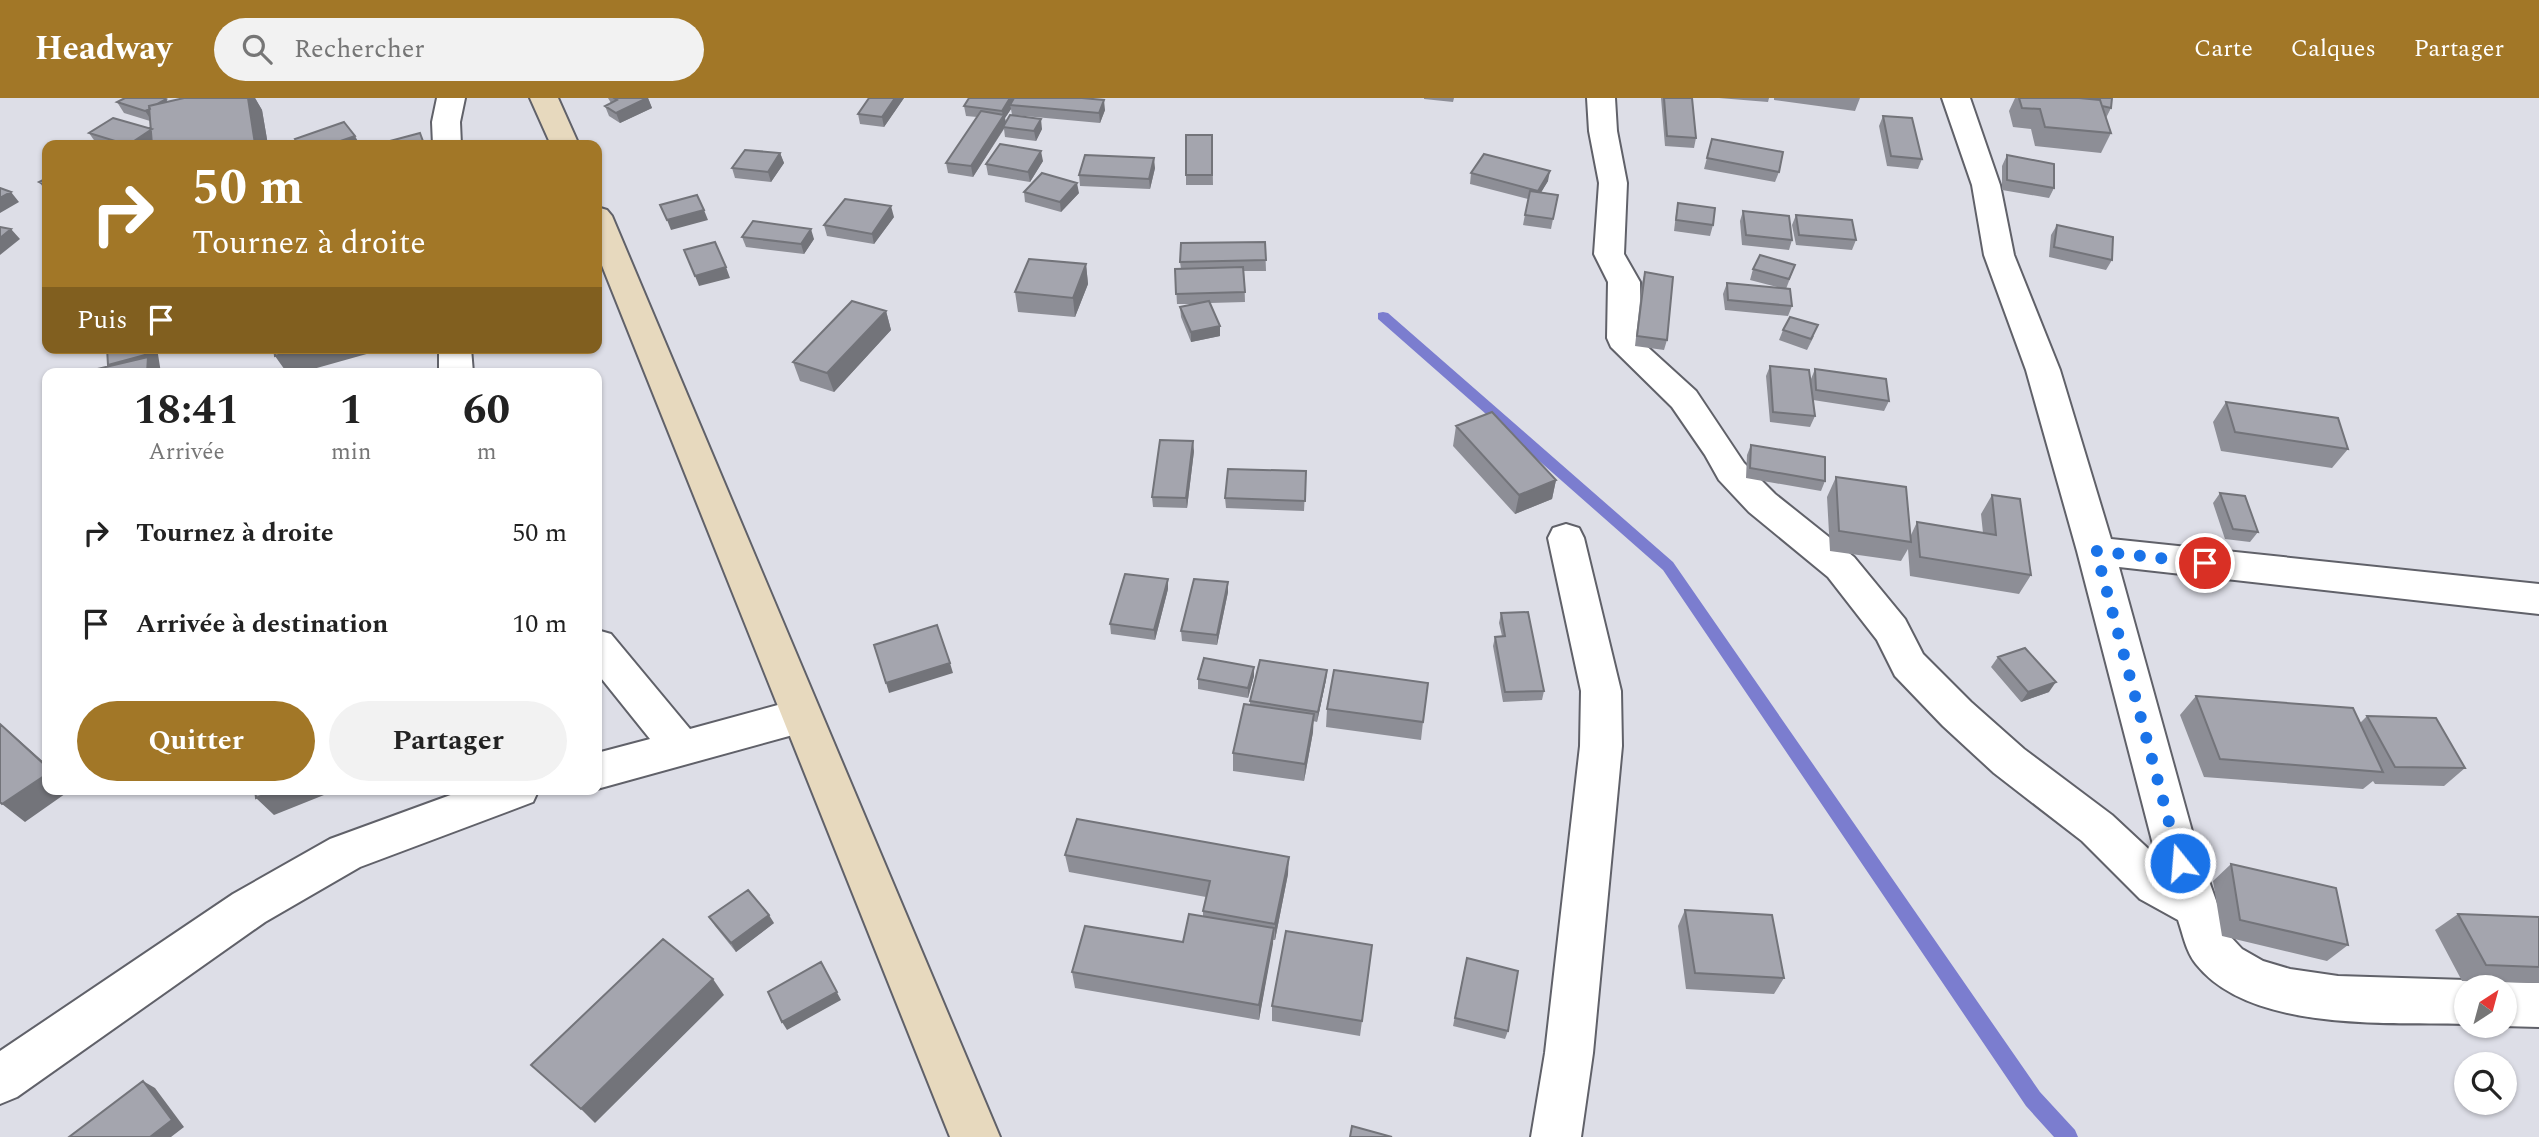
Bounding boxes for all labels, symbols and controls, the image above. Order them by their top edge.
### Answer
search box [214,18,704,81]
text: Headway [35,24,172,74]
text: Rechercher [294,29,425,69]
icon: search [238,30,276,68]
text: Carte [2194,31,2253,67]
text: Calques [2291,31,2376,67]
text: Partager [2414,31,2504,67]
text: 50 m [192,151,303,226]
icon: right [77,168,168,259]
text: Tournez à droite [192,219,426,268]
text: Puis [77,300,128,340]
icon: arrive [142,301,180,339]
text: 18:41 [134,379,239,442]
text: 1 [339,379,363,442]
text: 60 [463,379,510,442]
text: Arrivée [149,435,225,470]
text: min [331,435,371,470]
text: m [477,435,497,470]
text: Tournez à droite [136,513,334,553]
text: 50 m [512,513,567,553]
icon: right [77,514,115,552]
pin [2175,533,2235,593]
icon: arrive [2186,544,2224,582]
text: Arrivée à destination [136,604,388,644]
text: 10 m [512,604,567,644]
icon: arrive [77,605,115,643]
button: Quitter [77,701,315,781]
button: Partager [329,701,567,781]
position arrow [2143,826,2217,900]
north arrow [2454,975,2516,1038]
map controls [2454,975,2517,1115]
button: search [2454,1052,2517,1115]

